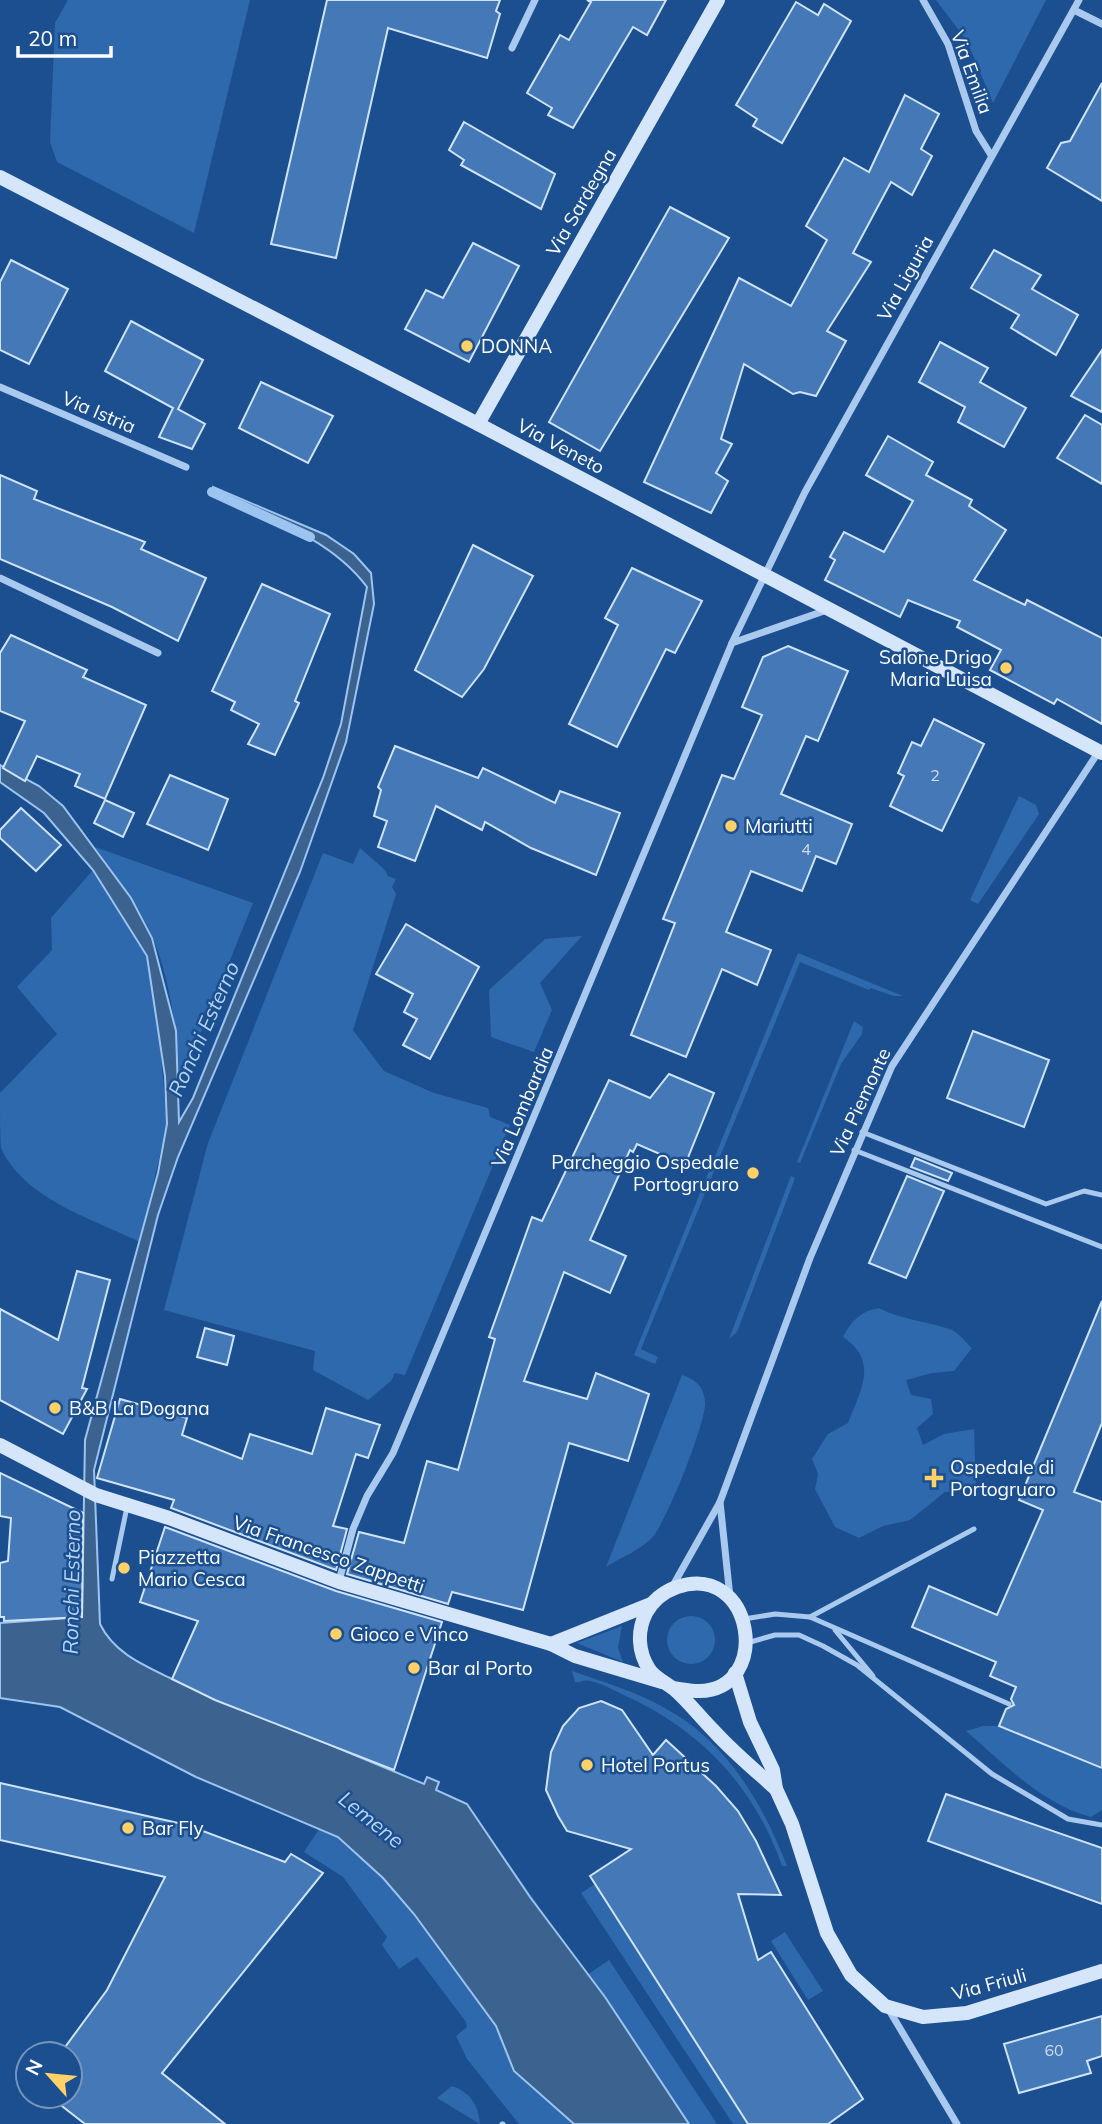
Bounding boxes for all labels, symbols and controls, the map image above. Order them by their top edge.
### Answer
scale bar [18,14,110,58]
text: 20 m [28,25,77,51]
street label: Via Emilia [946,27,998,117]
street label: Via Sardegna [541,144,621,260]
street label: Via Liguria [872,231,938,325]
place label: DONNA [481,334,552,358]
marker: DONNA [459,338,475,354]
street label: Via Istria [58,386,140,438]
street label: Via Veneto [513,413,609,479]
place label: Salone Drigo Maria Luisa [879,645,992,691]
marker: Salone Drigo Maria Luisa [998,660,1014,676]
house number: 2 [930,765,940,785]
place label: Mariutti [745,814,813,838]
marker: Mariutti [723,818,739,834]
house number: 4 [801,839,811,859]
water label: Ronchi Esterno [162,957,244,1100]
street label: Via Lombardia [486,1043,558,1171]
street label: Via Piemonte [824,1044,896,1160]
place label: Parcheggio Ospedale Portogruaro [551,1150,739,1196]
marker: Parcheggio Ospedale Portogruaro [745,1165,761,1181]
place label: B&B La Dogana [69,1396,210,1420]
marker: B&B La Dogana [47,1400,63,1416]
place label: Ospedale di Portogruaro [950,1455,1056,1501]
marker: Ospedale di Portogruaro [924,1468,944,1488]
water label: Ronchi Esterno [57,1509,85,1655]
street label: Via Francesco Zappetti [230,1510,428,1598]
place label: Piazzetta Mario Cesca [138,1545,246,1591]
marker: Piazzetta Mario Cesca [116,1560,132,1576]
place label: Gioco e Vinco [350,1622,469,1646]
marker: Gioco e Vinco [328,1626,344,1642]
place label: Bar al Porto [428,1656,533,1680]
marker: Bar al Porto [406,1660,422,1676]
place label: Hotel Portus [601,1753,710,1777]
marker: Hotel Portus [579,1757,595,1773]
water label: Lemene [334,1785,409,1853]
place label: Bar Fly [142,1816,203,1840]
marker: Bar Fly [120,1820,136,1836]
street label: Via Friuli [949,1963,1029,2005]
north arrow [14,2040,84,2110]
house number: 60 [1044,2040,1064,2060]
text: N [20,2055,48,2079]

